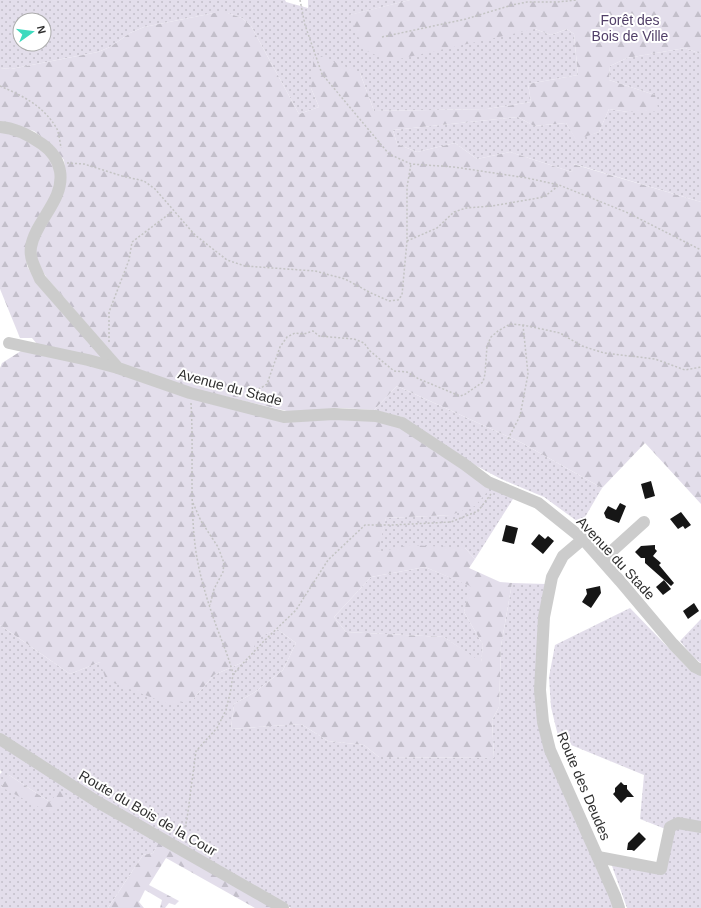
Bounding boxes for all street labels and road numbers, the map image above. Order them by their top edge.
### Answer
street label: Avenue du Stade [176,365,284,409]
street label: Avenue du Stade [574,513,659,603]
street label: Route des Deudes [554,729,614,843]
street label: Route du Bois de la Cour [76,767,220,859]

